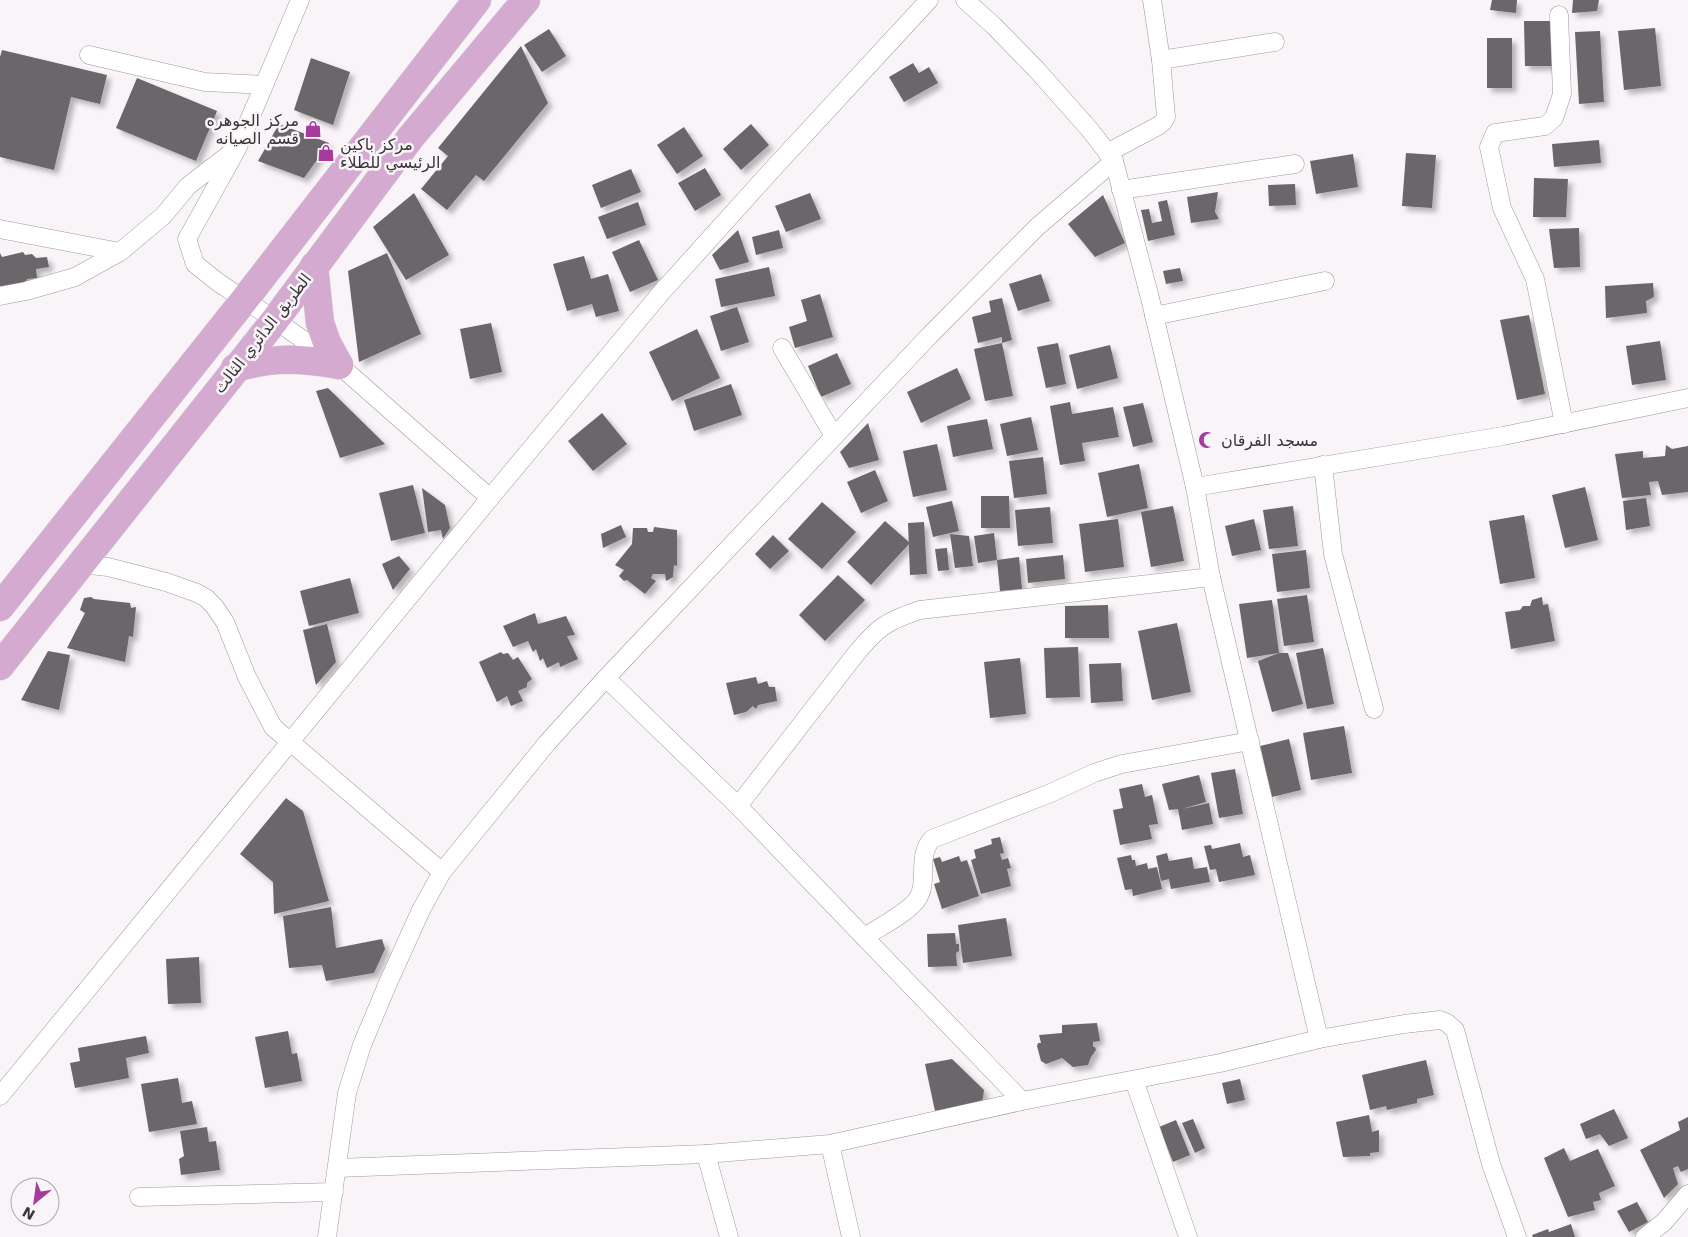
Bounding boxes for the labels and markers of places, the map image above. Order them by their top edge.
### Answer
place label: مركز الجوهره قسم الصيانه [207,111,299,148]
shop icon: مركز الجوهره قسم الصيانه [303,119,323,139]
place label: مركز باكين الرئيسي للطلاء [340,135,441,173]
shop icon: مركز باكين الرئيسي للطلاء [316,143,336,163]
mosque icon: مسجد الفرقان [1197,430,1217,450]
place label: مسجد الفرقان [1221,431,1318,451]

